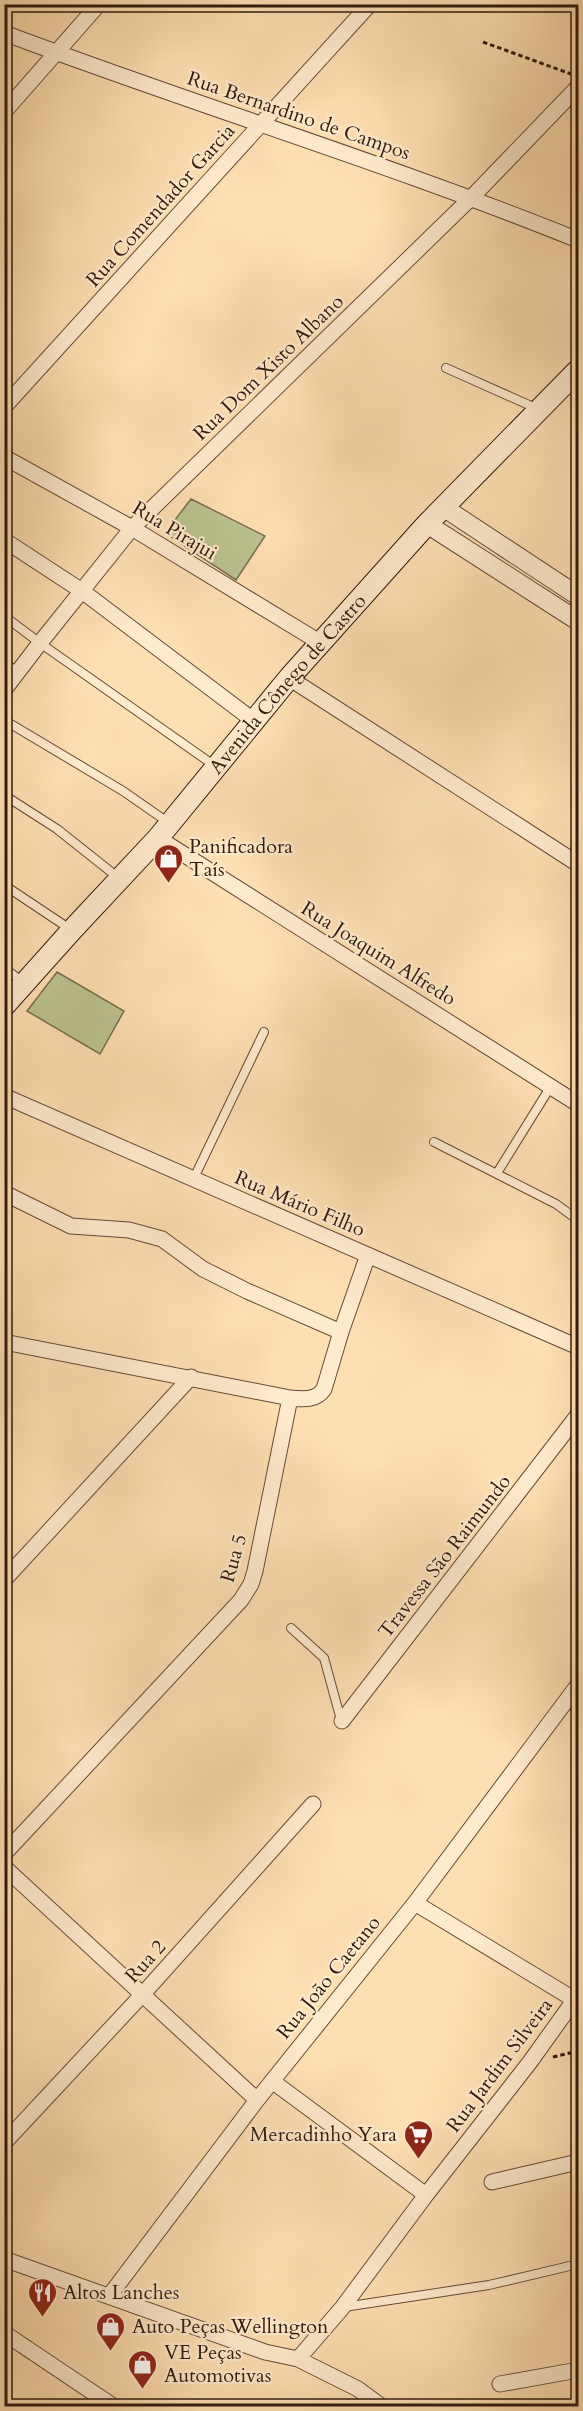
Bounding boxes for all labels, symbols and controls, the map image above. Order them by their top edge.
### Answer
street label: Rua Bernardino de Campos [184,65,414,166]
street label: Rua Comendador Garcia [80,118,241,293]
street label: Rua Dom Xisto Albano [187,288,350,446]
street label: Rua Pirajui [127,495,223,567]
street label: Avenida Cônego de Castro [203,588,372,780]
place label: Panificadora Taís [189,833,293,883]
shop icon: Panificadora Taís [152,842,184,884]
street label: Rua Joaquim Alfredo [296,895,461,1012]
street label: Rua Mário Filho [230,1164,369,1243]
street label: Travessa São Raimundo [372,1469,517,1644]
street label: Rua 5 [214,1531,253,1585]
street label: Rua João Caetano [270,1910,387,2045]
street label: Rua 2 [119,1934,172,1989]
street label: Rua Jardim Silveira [440,1992,559,2138]
supermarket icon: Mercadinho Yara [402,2118,434,2160]
place label: Mercadinho Yara [250,2121,397,2148]
restaurant icon: Altos Lanches [26,2276,58,2318]
place label: Altos Lanches [63,2279,179,2306]
shop icon: Auto Peças Wellington [95,2310,127,2352]
place label: Auto Peças Wellington [132,2313,329,2340]
place label: VE Peças Automotivas [164,2339,271,2389]
shop icon: VE Peças Automotivas [127,2348,159,2390]

